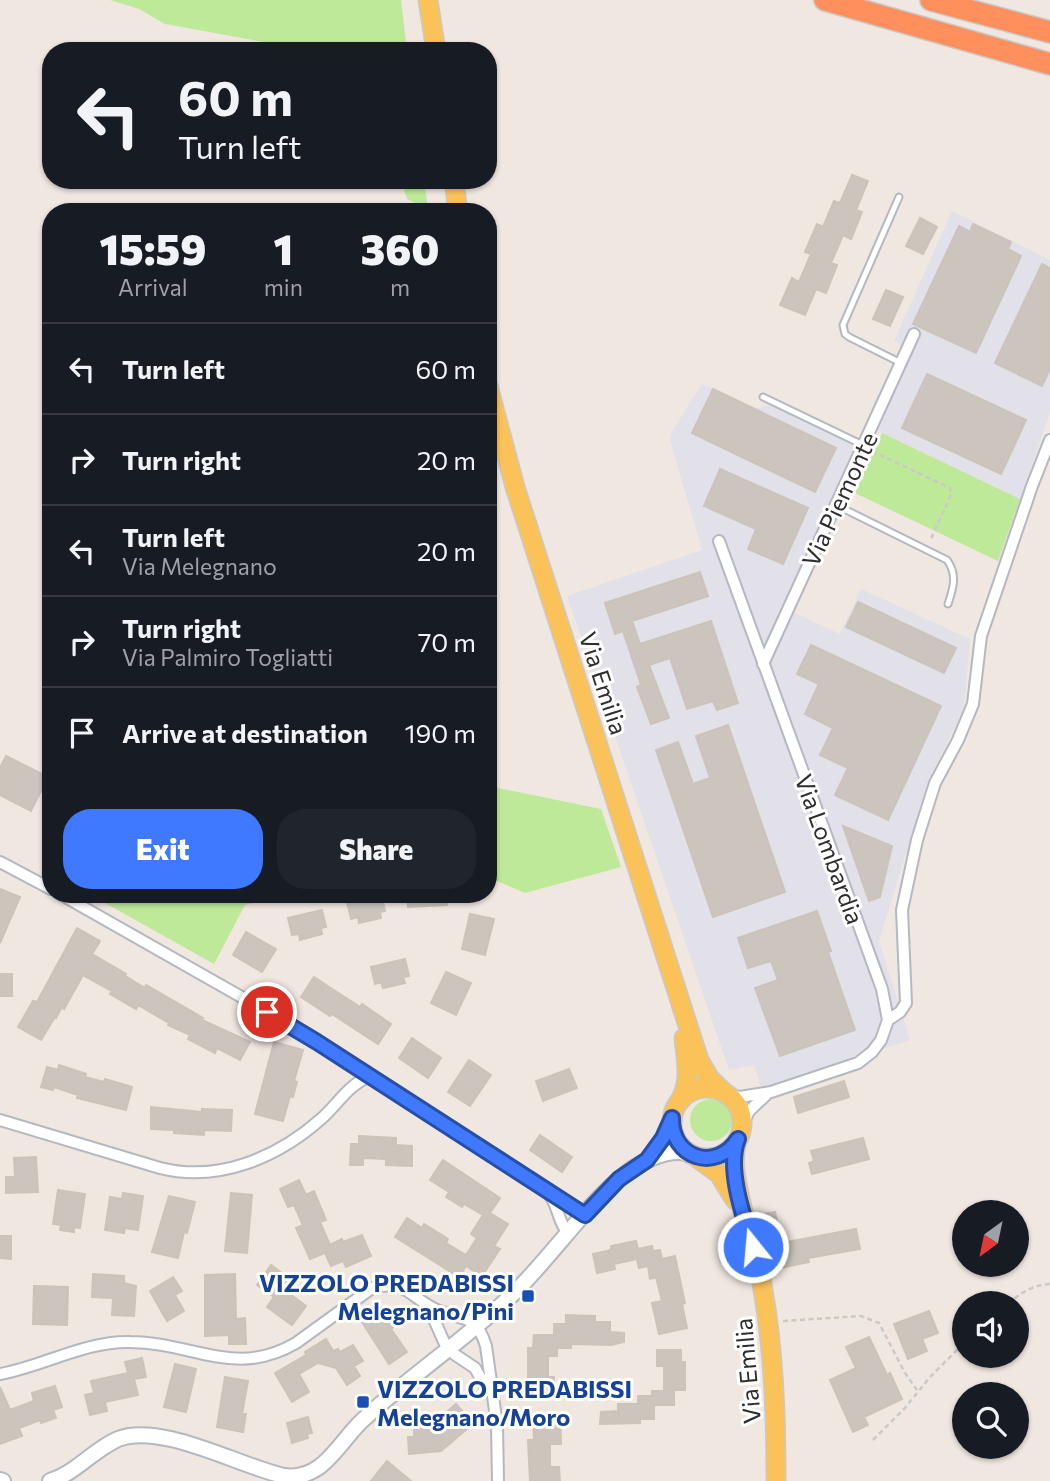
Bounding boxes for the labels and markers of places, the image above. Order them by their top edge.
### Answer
pin [237,982,297,1042]
place label: VIZZOLO PREDABISSI Melegnano/Pini [259,1268,514,1325]
marker: VIZZOLO PREDABISSI Melegnano/Pini [520,1288,536,1304]
place label: VIZZOLO PREDABISSI Melegnano/Moro [377,1374,632,1431]
marker: VIZZOLO PREDABISSI Melegnano/Moro [355,1394,371,1410]

